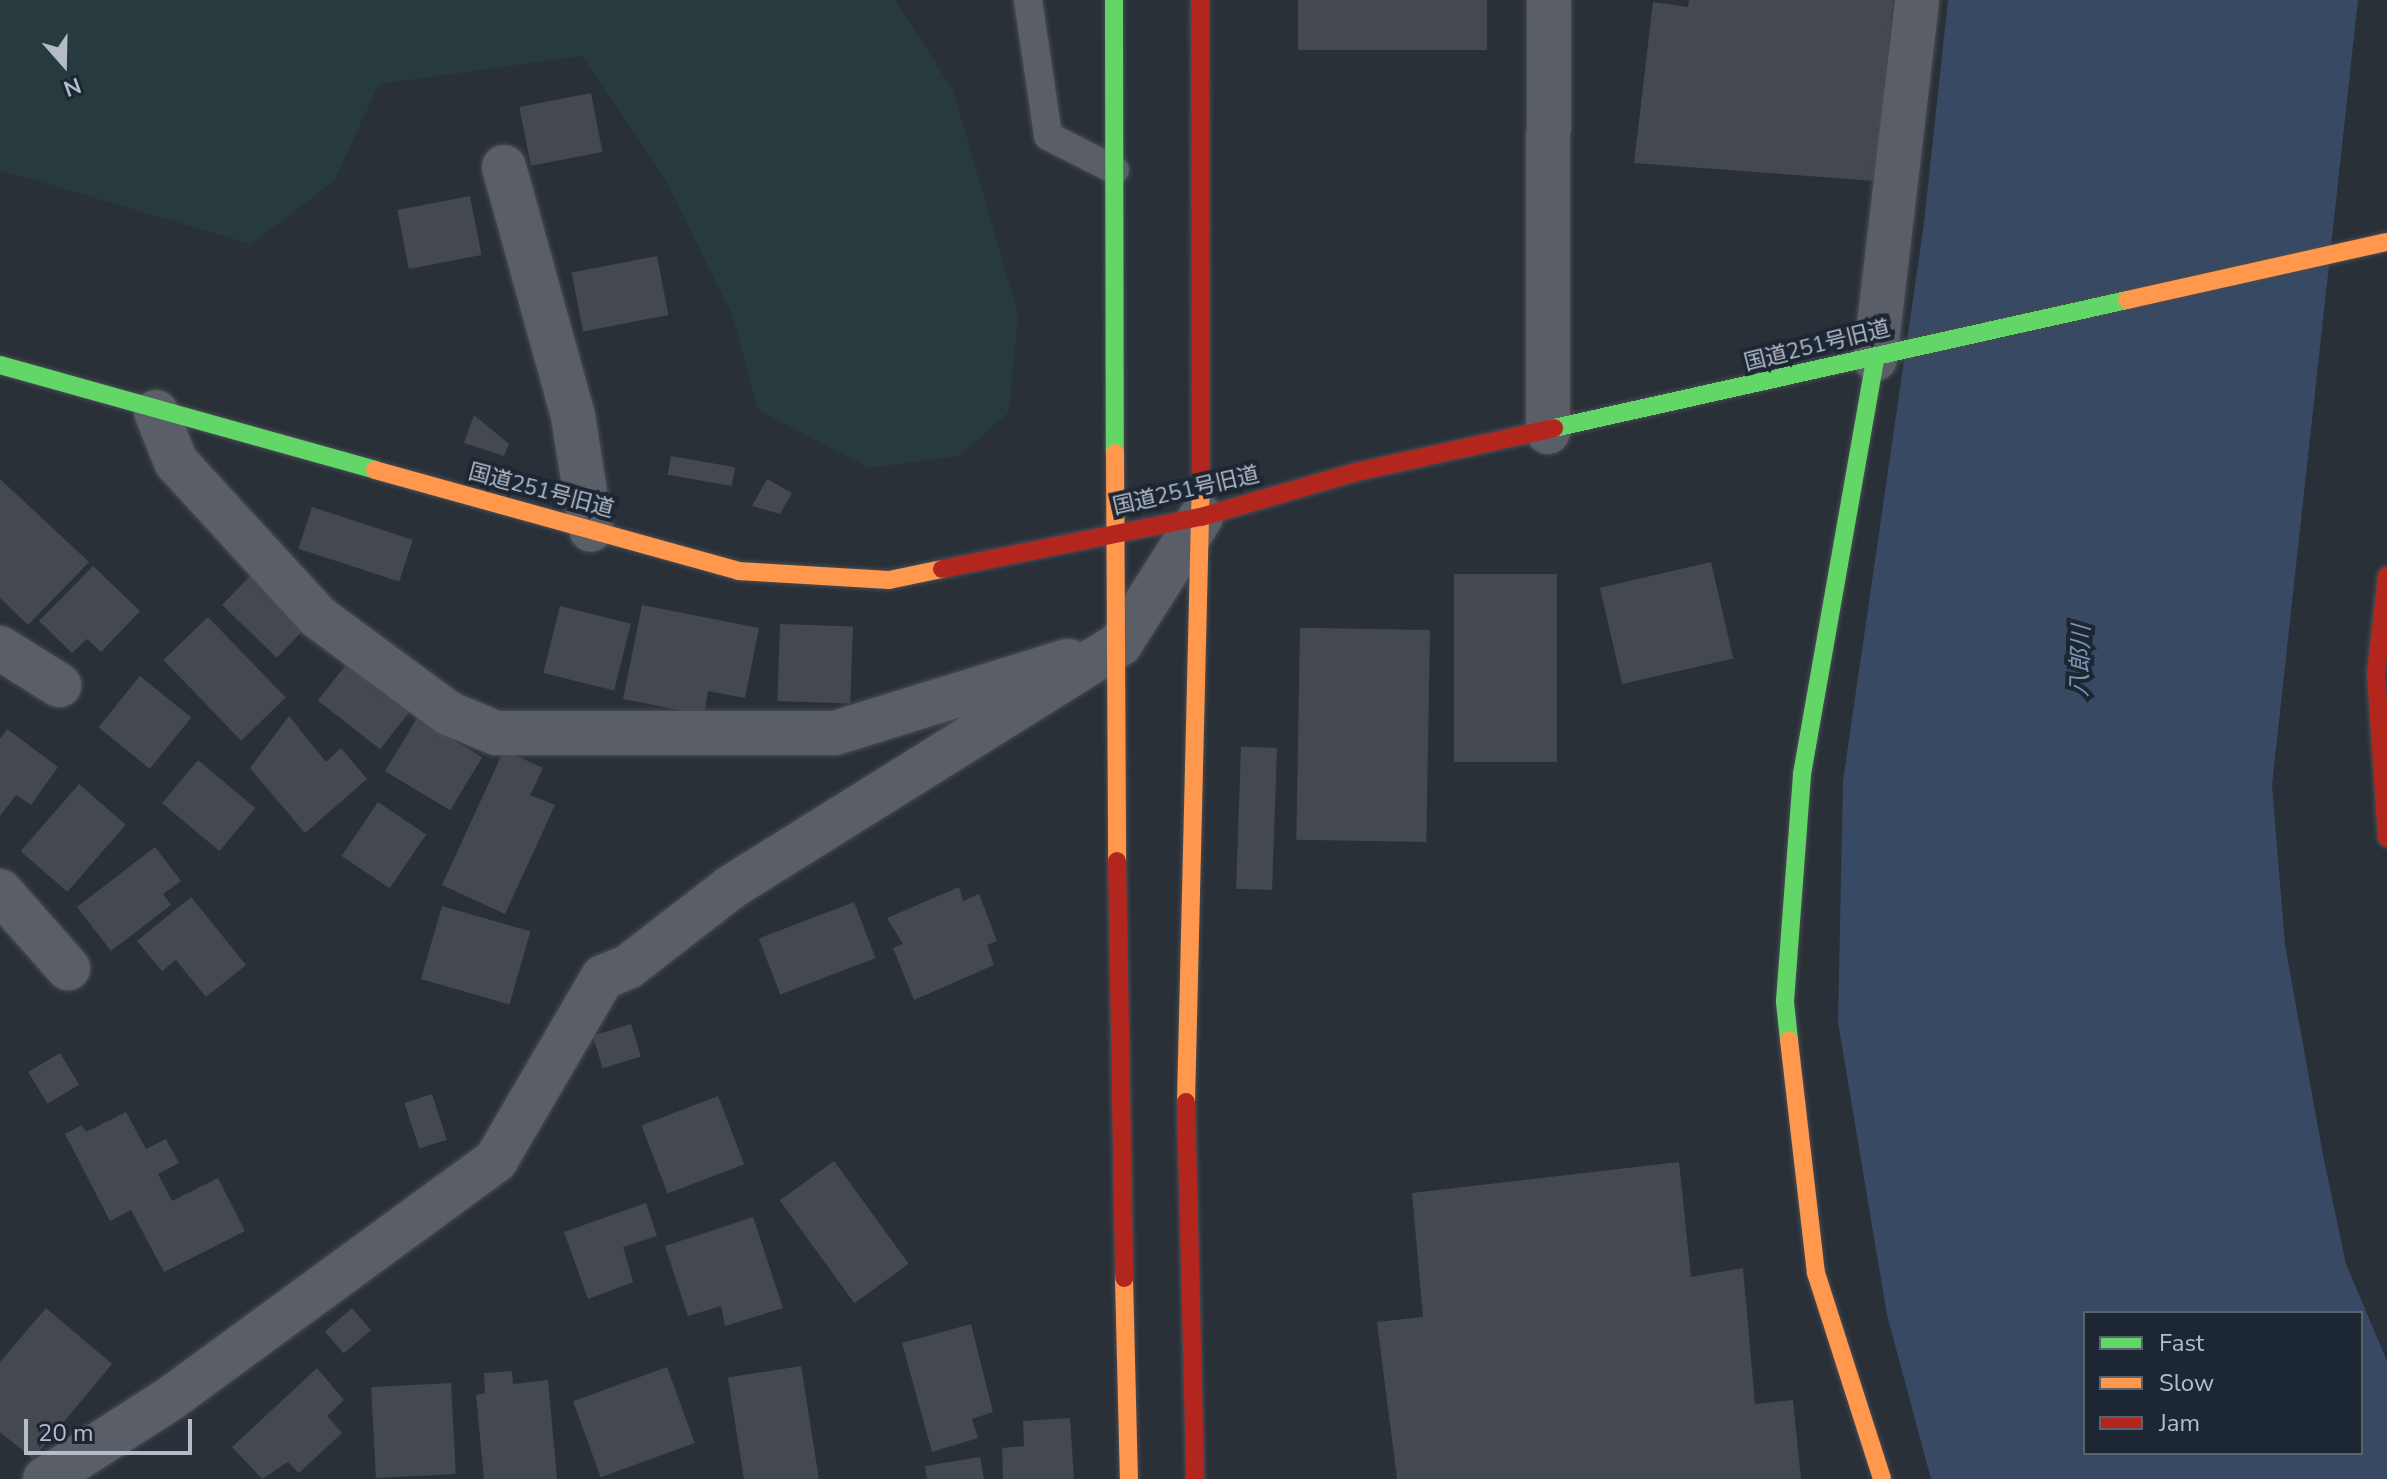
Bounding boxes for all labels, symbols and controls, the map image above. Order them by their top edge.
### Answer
north arrow [24,24,104,104]
text: N [59,70,85,103]
street label: 国道251号旧道 [1741,315,1893,377]
street label: 国道251号旧道 [465,459,617,523]
street label: 国道251号旧道 [1110,461,1262,521]
water label: 八郎川 [2065,625,2097,697]
legend [2083,1311,2363,1455]
text: Fast [2159,1327,2204,1359]
text: Slow [2159,1367,2214,1399]
scale bar [28,1403,196,1453]
text: Jam [2159,1407,2200,1439]
text: 20 m [38,1417,94,1449]

